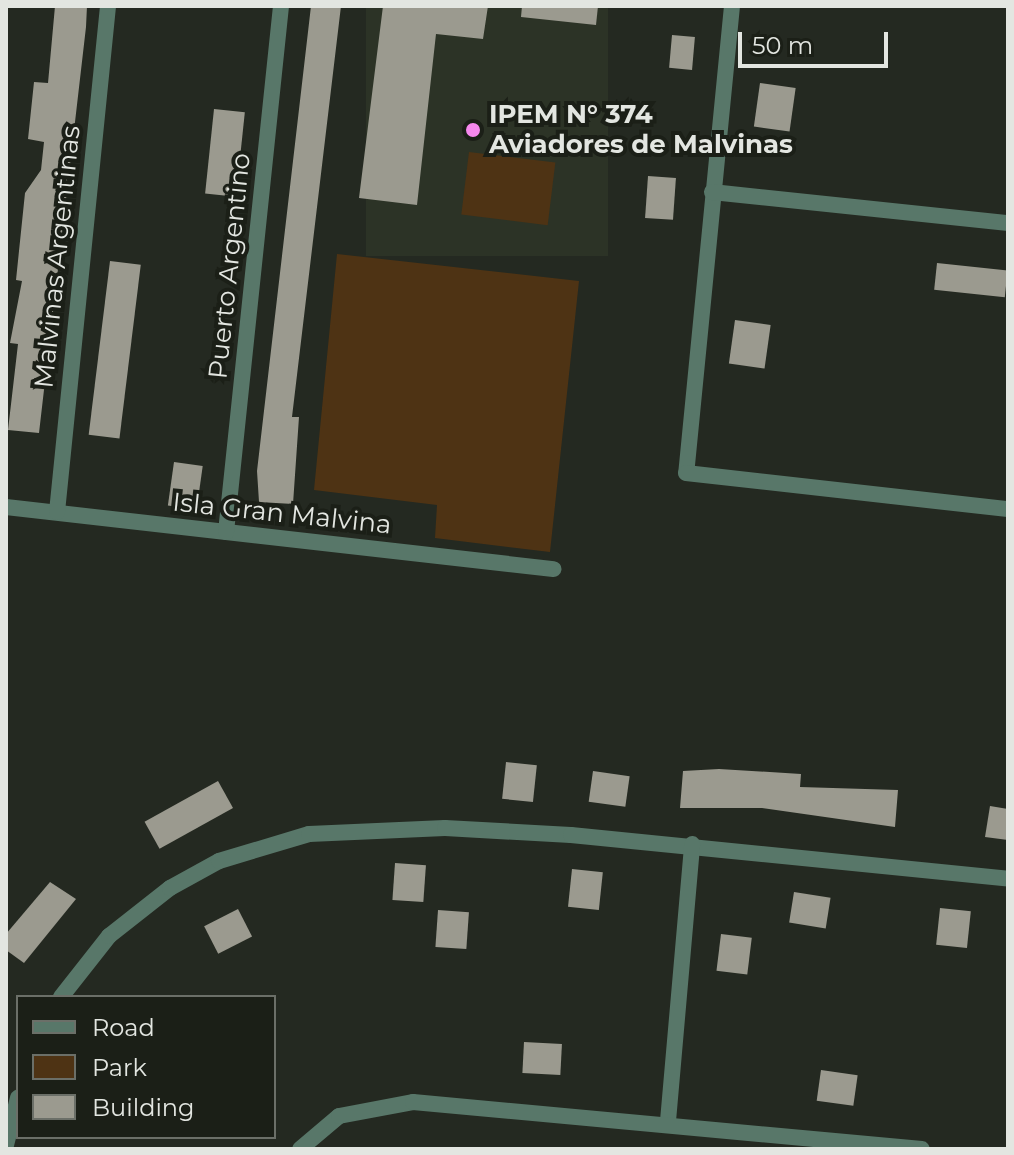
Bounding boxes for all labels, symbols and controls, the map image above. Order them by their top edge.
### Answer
scale bar [742,16,892,66]
text: 50 m [752,31,813,60]
place label: IPEM N° 374 Aviadores de Malvinas [489,99,793,160]
marker: IPEM N° 374 Aviadores de Malvinas [464,121,482,139]
street label: Malvinas Argentinas [29,124,87,390]
street label: Puerto Argentino [203,151,257,381]
street label: Isla Gran Malvina [171,487,393,541]
legend [16,995,276,1139]
text: Road [92,1013,155,1042]
text: Park [92,1053,147,1082]
text: Building [92,1093,195,1122]

